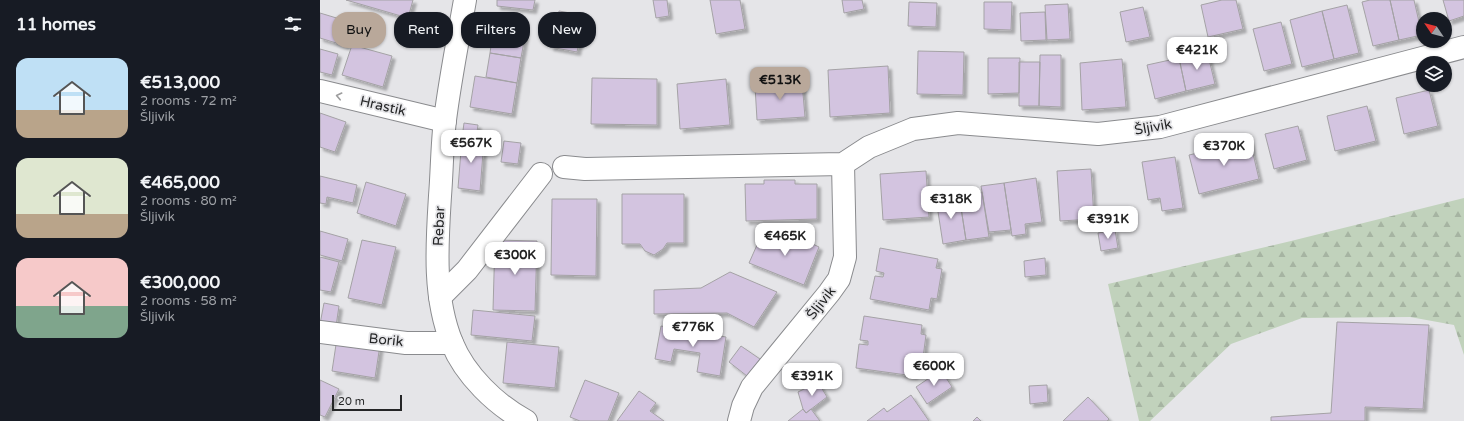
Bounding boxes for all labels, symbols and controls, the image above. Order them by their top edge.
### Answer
chip: Buy [332,12,386,48]
chip: Rent [394,12,453,48]
chip: Filters [461,12,530,48]
chip: New [538,12,596,48]
north arrow [1416,12,1452,48]
map controls [1416,12,1452,92]
icon: filters [282,13,304,35]
text: 11 homes [16,14,96,35]
pin: €421K [1169,37,1225,71]
text: €421K [1176,42,1218,58]
button: layers [1416,56,1452,92]
pin: €513K [752,67,808,101]
text: €513,000 [140,72,220,93]
text: €513K [759,72,801,88]
icon: home [48,74,96,122]
one-way arrow [336,92,343,101]
street label: Hrastik [358,92,408,120]
text: 2 rooms · 72 m² [140,93,237,109]
text: Šljivik [140,109,175,125]
street label: Šljivik [1133,115,1173,139]
pin: €567K [443,130,499,164]
pin: €370K [1196,133,1252,167]
text: €567K [450,135,492,151]
text: €370K [1203,138,1245,154]
text: €465,000 [140,172,220,193]
icon: home [48,174,96,222]
pin: €318K [923,186,979,220]
text: €318K [930,191,972,207]
text: 2 rooms · 80 m² [140,193,237,209]
street label: Rebar [429,205,449,246]
pin: €391K [1080,206,1136,240]
text: Šljivik [140,209,175,225]
text: €391K [1087,211,1129,227]
pin: €465K [757,223,813,257]
text: €465K [764,228,806,244]
pin: €300K [487,242,543,276]
text: €300K [494,247,536,263]
text: €300,000 [140,272,220,293]
icon: home [48,274,96,322]
street label: Šljivik [803,283,839,323]
text: 2 rooms · 58 m² [140,293,237,309]
text: Šljivik [140,309,175,325]
pin: €776K [665,314,721,348]
text: €776K [672,319,714,335]
street label: Borik [368,330,404,350]
pin: €600K [906,353,962,387]
text: €600K [913,358,955,374]
pin: €391K [784,363,840,397]
text: €391K [791,368,833,384]
scale bar [332,393,402,412]
text: 20 m [338,395,365,408]

